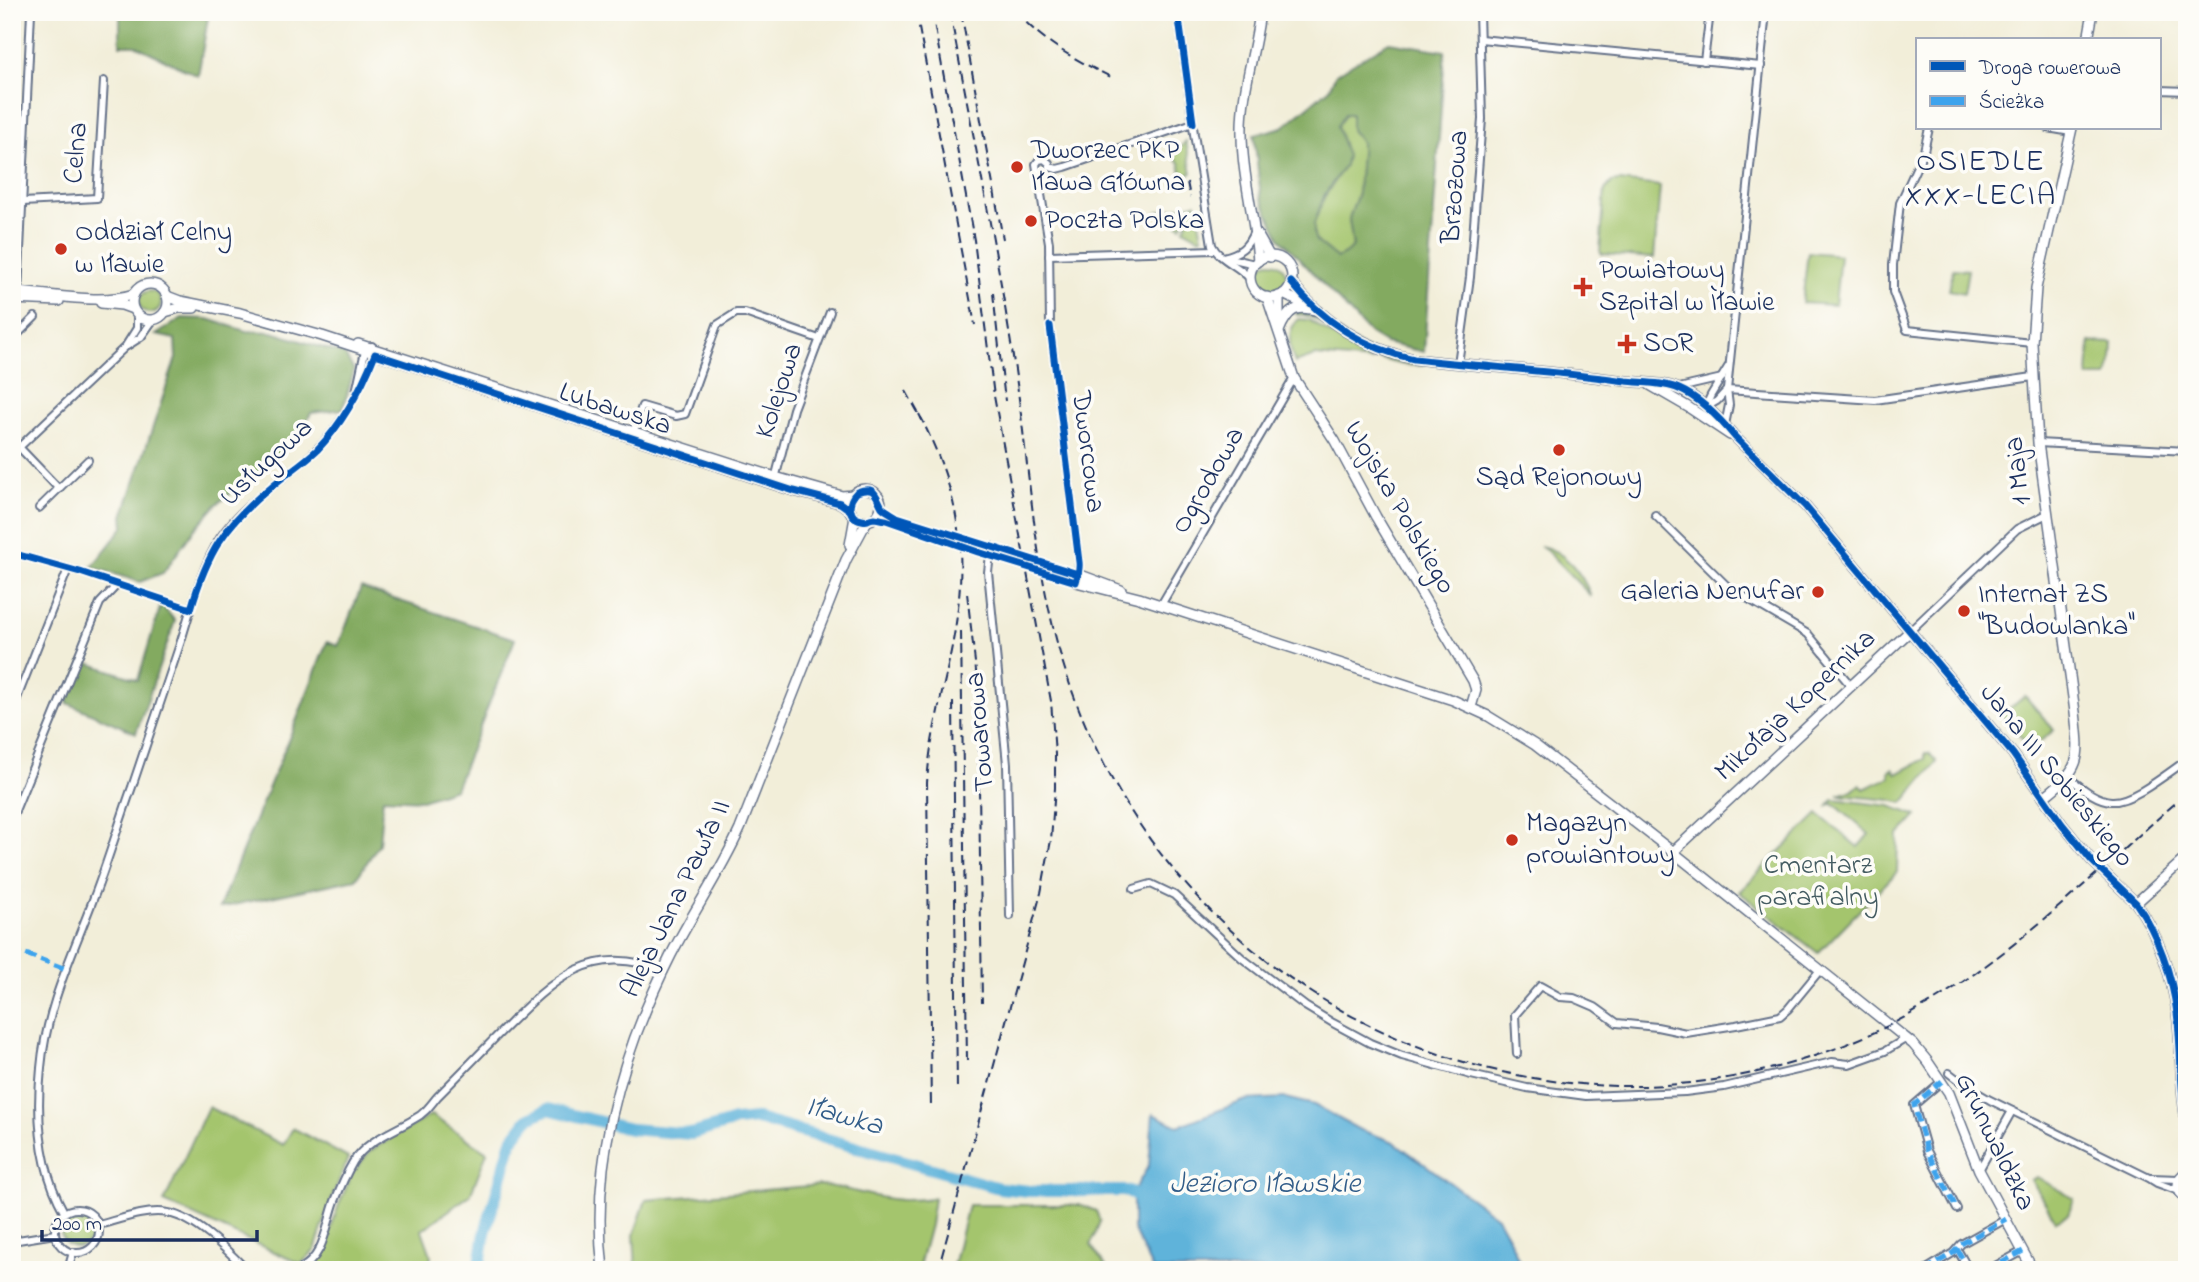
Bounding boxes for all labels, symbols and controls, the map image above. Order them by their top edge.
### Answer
legend [1916,38,2160,130]
text: Droga rowerowa [1978,54,2121,86]
text: Ścieżka [1979,88,2044,118]
street label: Celna [54,121,100,185]
street label: Brzozowa [1432,129,1480,246]
place label: Dworzec PKP Iława Główna [1030,131,1185,204]
district label: OSIEDLE XXX-LECIA [1905,141,2057,219]
marker: Dworzec PKP Iława Główna [1009,159,1025,175]
place label: Poczta Polska [1045,201,1204,242]
place label: Oddział Celny w Iławie [75,213,232,286]
marker: Poczta Polska [1023,213,1039,229]
marker: Oddział Celny w Iławie [53,241,69,257]
place label: Powiatowy Szpital w Iławie [1599,251,1775,324]
marker: Powiatowy Szpital w Iławie [1573,277,1593,297]
place label: SOR [1643,324,1694,365]
marker: SOR [1617,334,1637,354]
street label: Kolejowa [745,338,815,444]
street label: Lubawska [553,373,677,447]
street label: Dworcowa [1059,388,1115,515]
street label: Usługowa [211,409,323,517]
street label: Wojska Polskiego [1333,414,1465,602]
street label: Ogrodowa [1162,420,1256,542]
street label: 1 Maja [1994,434,2044,508]
marker: Sąd Rejonowy [1551,442,1567,458]
place label: Sąd Rejonowy [1476,458,1642,499]
place label: Galeria Nenufar [1620,572,1804,613]
place label: Internat ZS "Budowlanka" [1978,575,2135,648]
marker: Galeria Nenufar [1810,584,1826,600]
marker: Internat ZS "Budowlanka" [1956,603,1972,619]
street label: Mikołaja Kopernika [1706,620,1886,792]
street label: Towarowa [955,671,1007,793]
street label: Jana III Sobieskiego [1969,675,2143,877]
street label: Aleja Jana Pawła II [611,793,743,1005]
place label: Magazyn prowiantowy [1526,804,1675,877]
marker: Magazyn prowiantowy [1504,832,1520,848]
park label: Cmentarz parafialny [1757,846,1879,919]
street label: Grunwaldzka [1943,1066,2045,1218]
water label: Iławka [800,1085,889,1149]
water label: Jezioro Iławskie [1169,1163,1362,1207]
scale bar [42,1198,257,1242]
text: 200 m [52,1210,102,1240]

